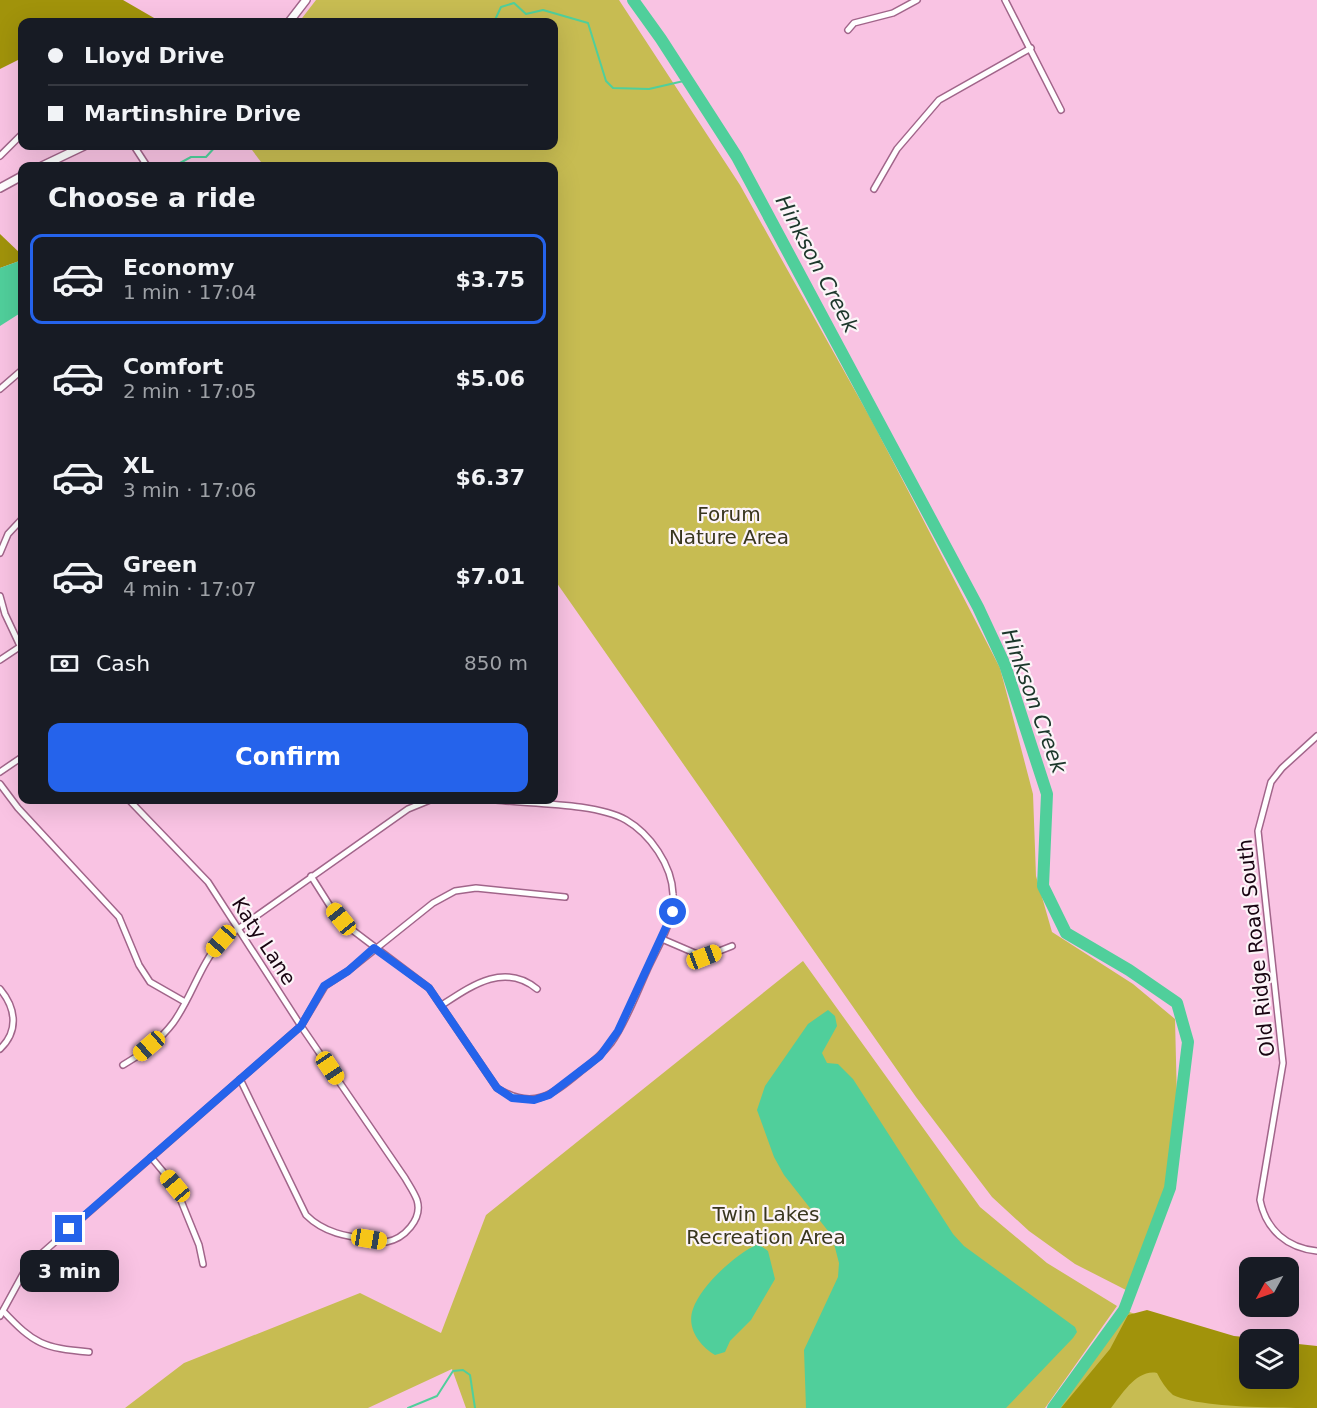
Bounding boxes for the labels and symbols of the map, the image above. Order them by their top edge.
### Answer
water label: Hinkson Creek [771,191,864,338]
park label: Forum Nature Area [669,502,789,549]
water label: Hinkson Creek [997,625,1072,777]
street label: Old Ridge Road South [1233,838,1279,1058]
street label: Katy Lane [227,893,301,989]
route start [659,898,686,925]
car [323,899,359,939]
car [202,922,240,960]
car [684,942,724,972]
car [130,1027,168,1065]
car [312,1048,348,1088]
car [157,1166,193,1206]
park label: Twin Lakes Recreation Area [686,1202,846,1249]
route end [55,1215,82,1242]
car [350,1227,388,1251]
callout: 3 min [20,1250,118,1292]
north arrow [1239,1257,1299,1317]

